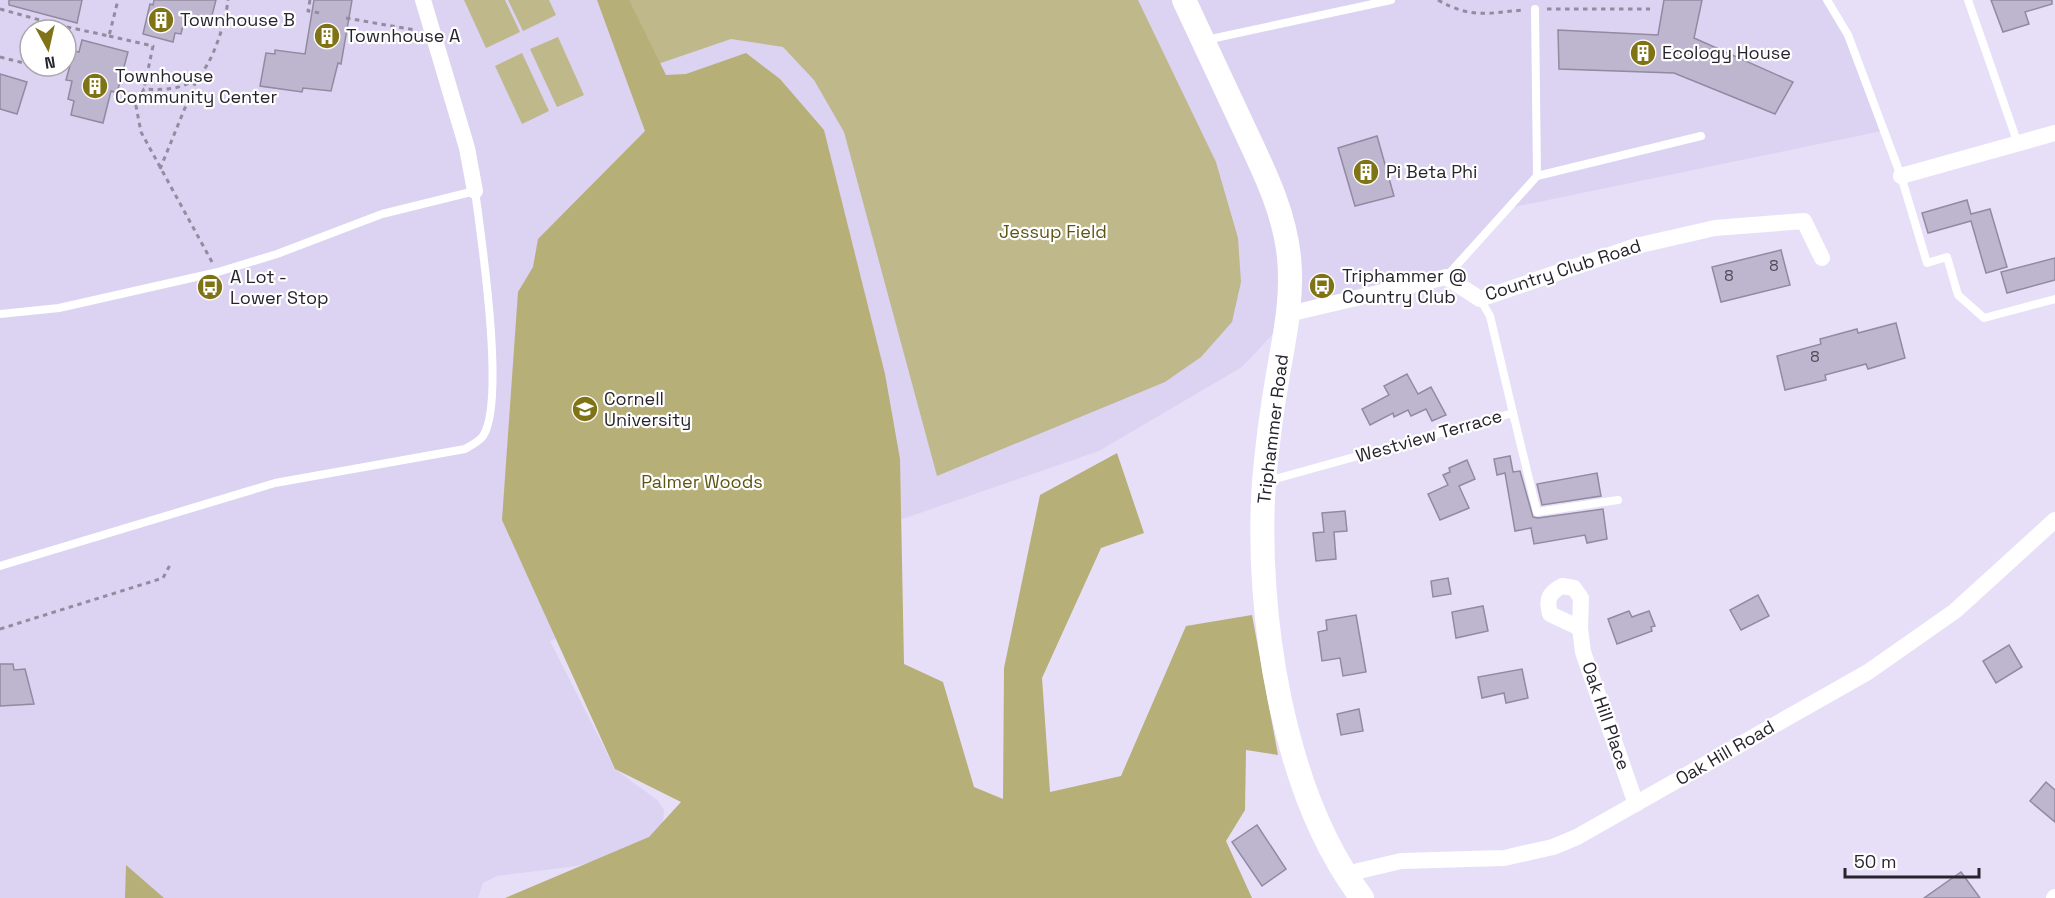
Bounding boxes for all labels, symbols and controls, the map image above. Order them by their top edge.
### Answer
building icon: Townhouse B [146,5,176,35]
place label: Townhouse B [180,8,295,31]
north arrow [18,18,78,78]
building icon: Townhouse A [312,21,342,51]
place label: Townhouse A [346,24,460,47]
building icon: Ecology House [1628,38,1658,68]
place label: Ecology House [1662,41,1791,64]
text: N [43,51,57,74]
place label: Townhouse Community Center [115,64,277,108]
building icon: Townhouse Community Center [80,71,110,101]
building icon: Pi Beta Phi [1351,157,1381,187]
place label: Pi Beta Phi [1386,160,1478,183]
park label: Jessup Field [999,220,1107,243]
street label: Country Club Road [1482,233,1644,306]
house number: 8 [1769,256,1779,275]
place label: Triphammer @ Country Club [1342,264,1467,308]
place label: A Lot - Lower Stop [230,265,329,309]
house number: 8 [1724,266,1734,285]
bus stop icon: Triphammer @ Country Club [1307,271,1337,301]
bus stop icon: A Lot - Lower Stop [195,272,225,302]
house number: 8 [1810,347,1820,366]
street label: Triphammer Road [1252,353,1293,505]
place label: Cornell University [604,387,691,431]
school or university icon: Cornell University [570,394,600,424]
street label: Westview Terrace [1353,404,1505,467]
park label: Palmer Woods [641,470,763,493]
street label: Oak Hill Place [1577,659,1636,773]
street label: Oak Hill Road [1671,715,1778,790]
scale bar [1845,841,1978,879]
text: 50 m [1854,850,1896,873]

